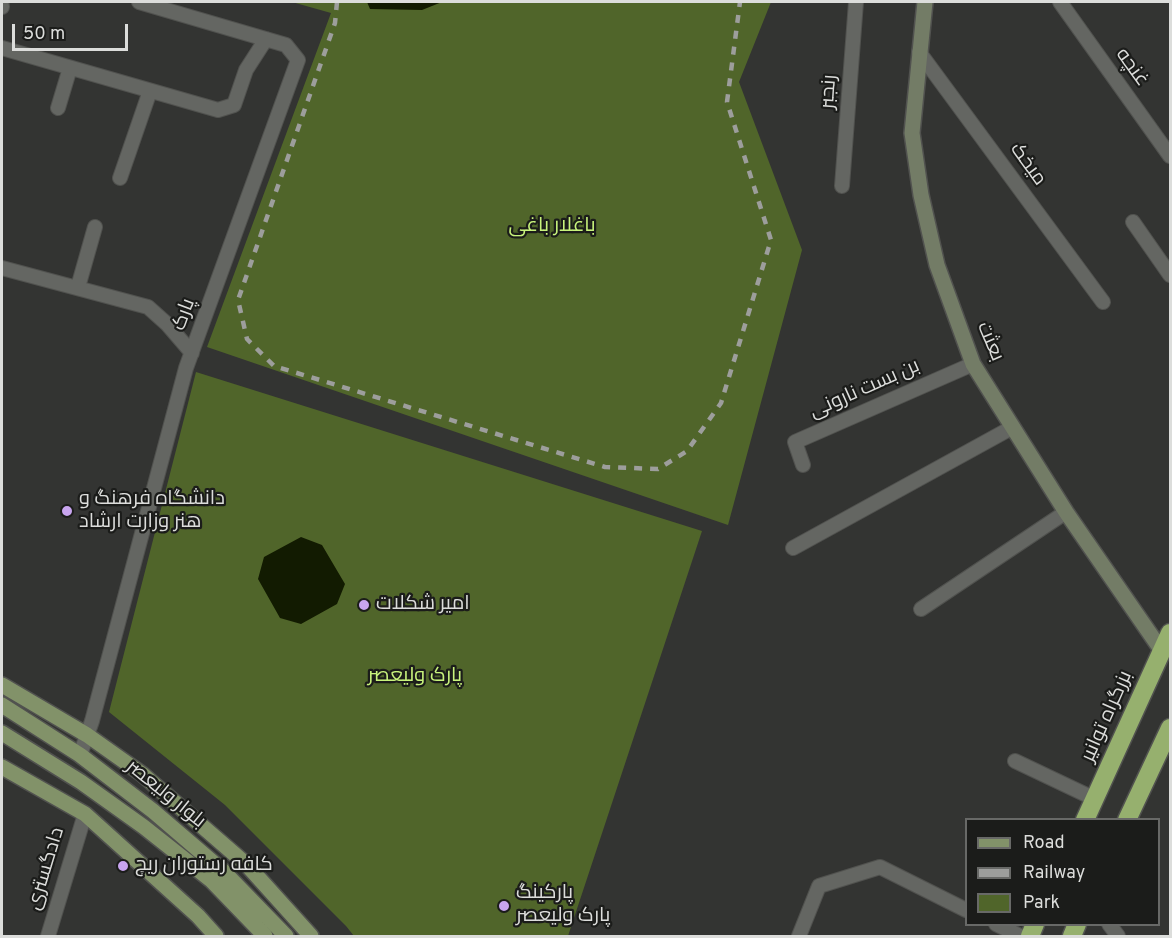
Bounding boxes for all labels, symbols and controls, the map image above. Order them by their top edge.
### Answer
scale bar [15,12,130,50]
text: 50 m [23,23,65,46]
street label: غنچه [1109,44,1153,92]
street label: رنجبر [817,74,843,110]
street label: میخک [1003,139,1051,191]
park label: باغلار باغی [508,215,596,239]
street label: پارک [168,296,202,334]
street label: بعثت [970,319,1008,365]
street label: بن بست نارونی [806,355,924,425]
place label: دانشگاه فرهنگ و هنر وزارت ارشاد [79,488,225,535]
marker: دانشگاه فرهنگ و هنر وزارت ارشاد [60,504,74,518]
place label: امیر شکلات [376,593,470,617]
marker: امیر شکلات [357,598,371,612]
park label: پارک ولیعصر [368,665,462,689]
street label: بزرگراه توانیر [1077,668,1139,766]
street label: بلوار ولیعصر [120,756,210,834]
legend [965,818,1160,926]
street label: دادگستری [23,825,71,913]
text: Road [1023,832,1065,855]
place label: کافه رستوران ریچ [135,854,273,878]
marker: کافه رستوران ریچ [116,859,130,873]
text: Railway [1023,862,1085,885]
place label: پارکینگ پارک ولیعصر [516,882,610,929]
text: Park [1023,892,1060,915]
marker: پارکینگ پارک ولیعصر [497,899,511,913]

